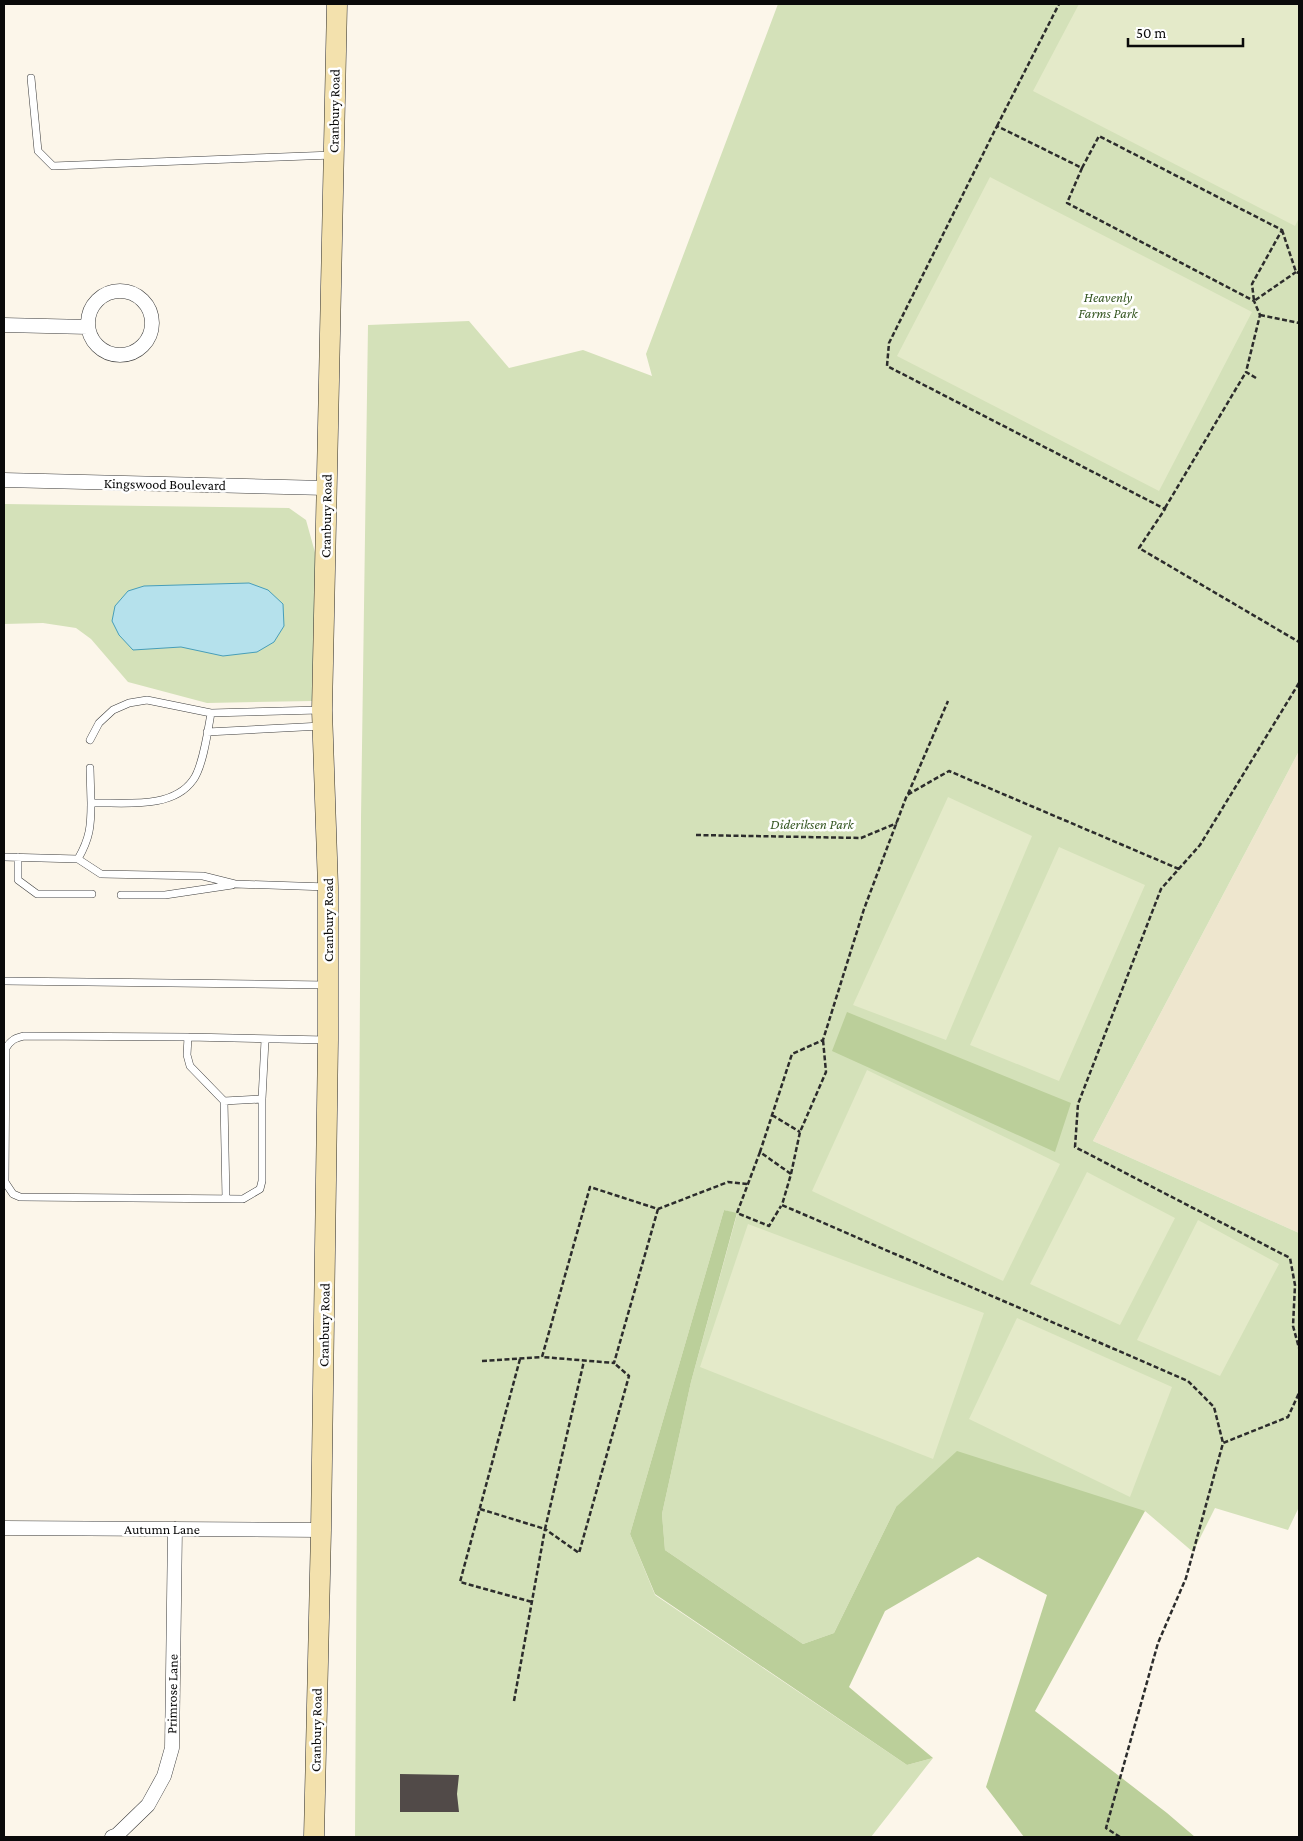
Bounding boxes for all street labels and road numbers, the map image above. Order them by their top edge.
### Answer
street label: Cranbury Road [325,68,343,153]
street label: Cranbury Road [317,473,335,558]
street label: Kingswood Boulevard [104,475,227,493]
street label: Cranbury Road [320,877,336,962]
street label: Cranbury Road [315,1282,333,1367]
street label: Autumn Lane [124,1521,200,1537]
street label: Primrose Lane [163,1654,181,1734]
street label: Cranbury Road [307,1687,325,1772]

